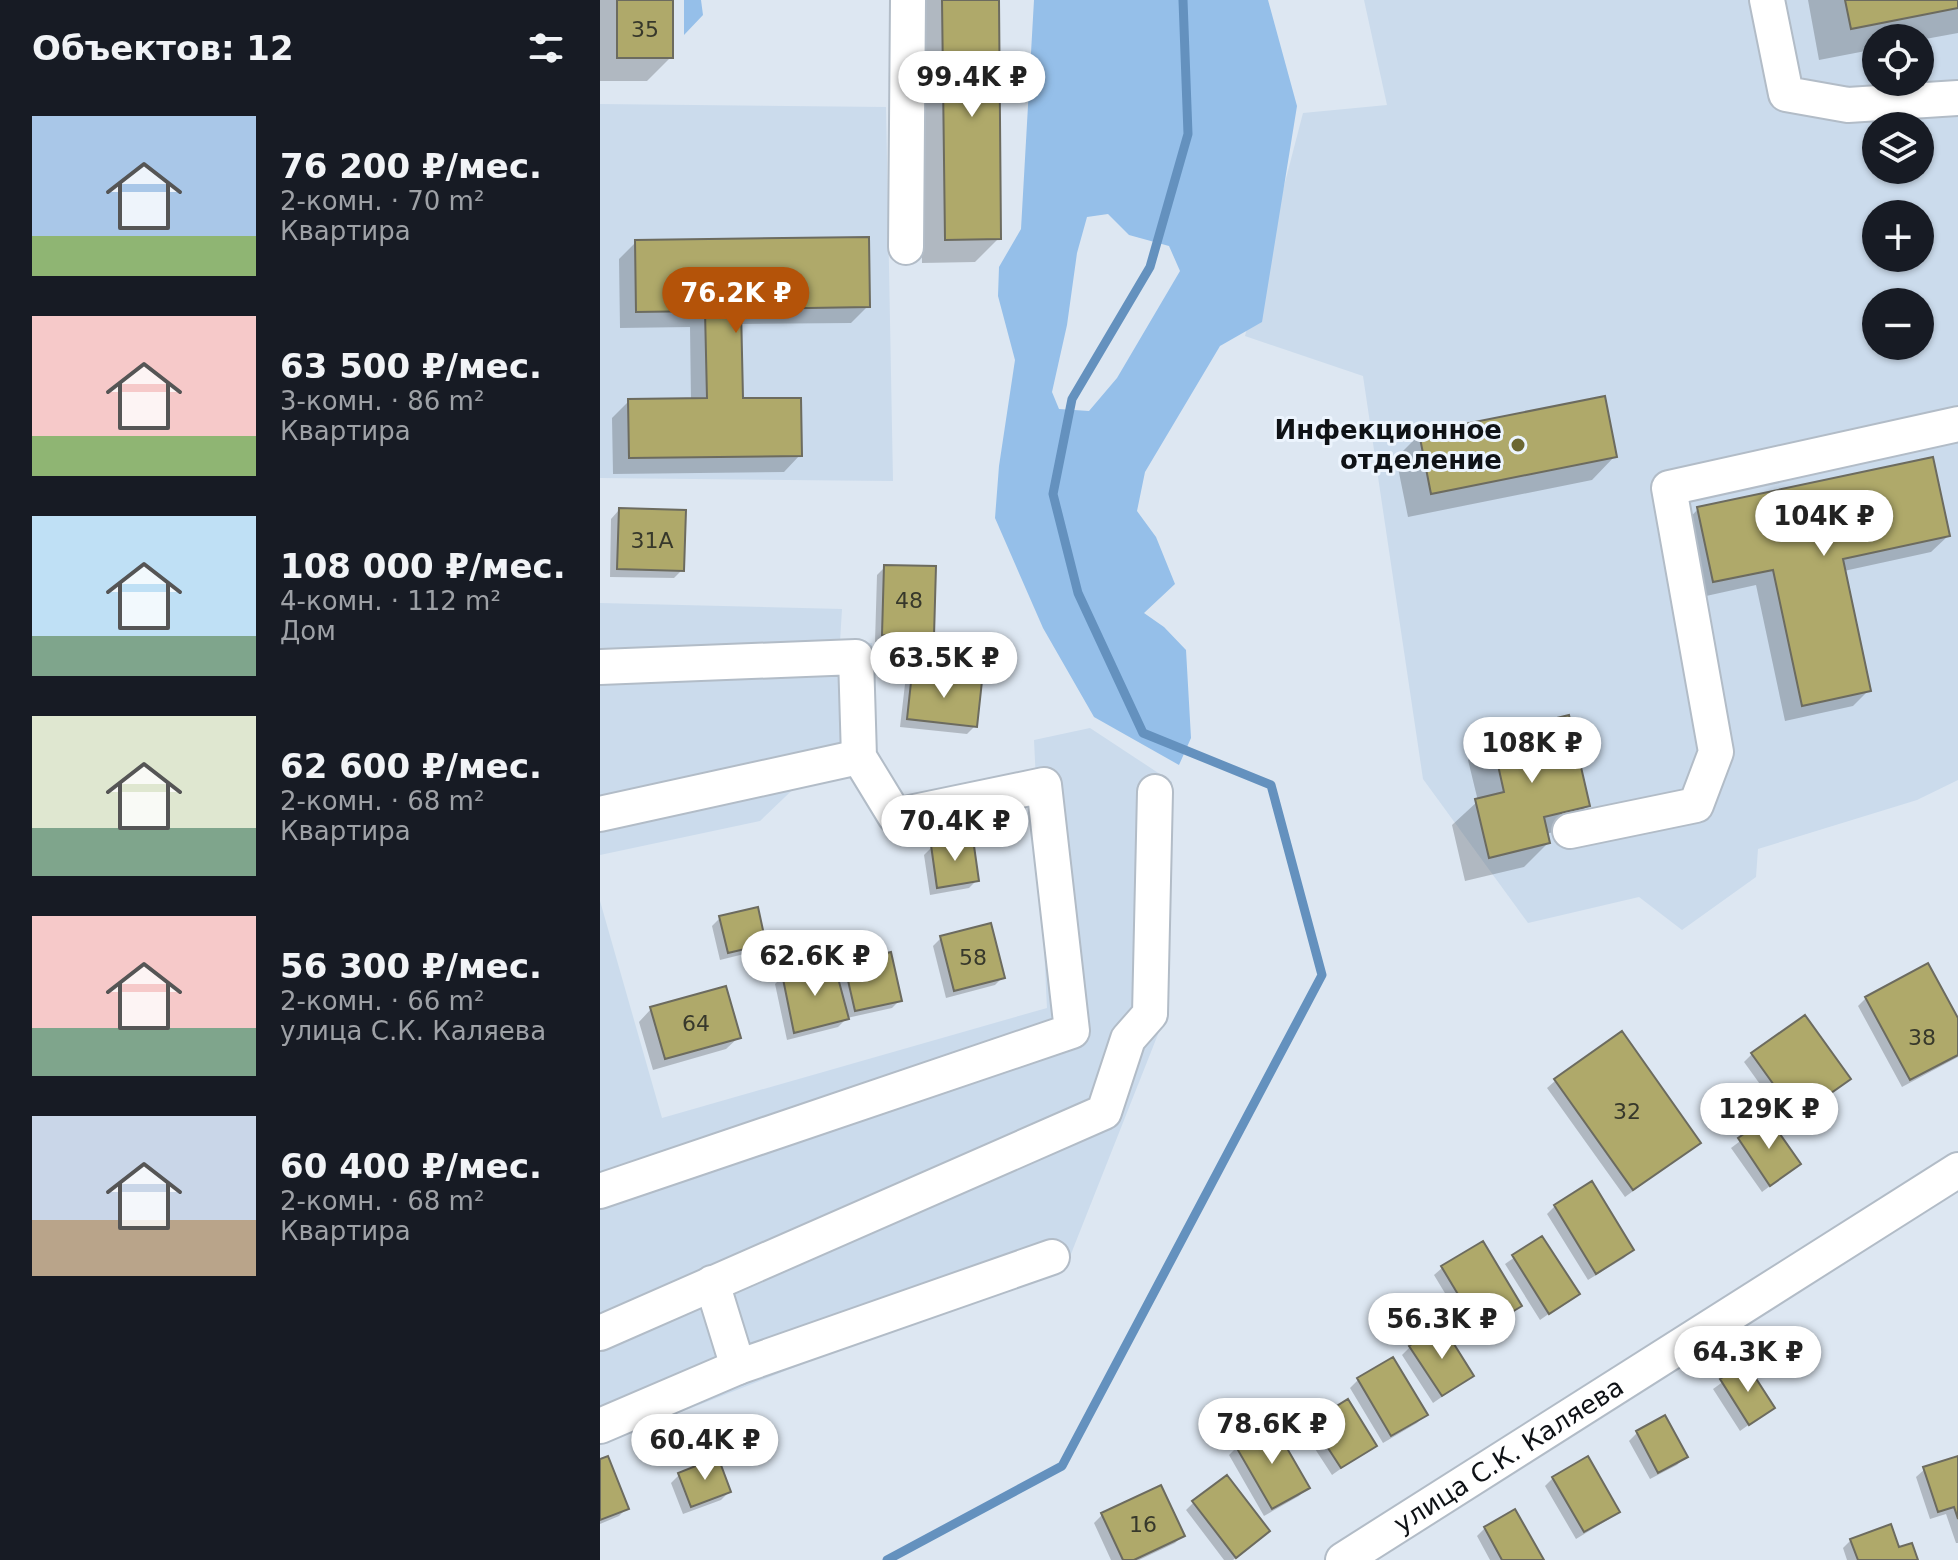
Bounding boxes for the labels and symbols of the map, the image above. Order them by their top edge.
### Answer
house number: 35 [631,17,659,42]
pin: 99.4K ₽ [898,51,1046,119]
pin: 76.2K ₽ [662,267,810,335]
place label: Инфекционное отделение [1274,415,1502,475]
marker: Инфекционное отделение [1509,436,1527,454]
pin: 104K ₽ [1759,490,1889,558]
house number: 31А [630,528,674,553]
house number: 48 [895,588,923,613]
pin: 63.5K ₽ [870,632,1018,700]
pin: 108K ₽ [1467,717,1597,785]
pin: 70.4K ₽ [881,795,1029,863]
pin: 62.6K ₽ [741,930,889,998]
house number: 58 [959,945,987,970]
house number: 64 [682,1011,710,1036]
house number: 38 [1908,1025,1936,1050]
pin: 129K ₽ [1704,1083,1834,1151]
house number: 32 [1613,1099,1641,1124]
pin: 56.3K ₽ [1368,1293,1516,1361]
pin: 64.3K ₽ [1674,1326,1822,1394]
street label: улица С.К. Каляева [1388,1371,1629,1539]
pin: 78.6K ₽ [1198,1398,1346,1466]
pin: 60.4K ₽ [631,1414,779,1482]
house number: 16 [1129,1512,1157,1537]

